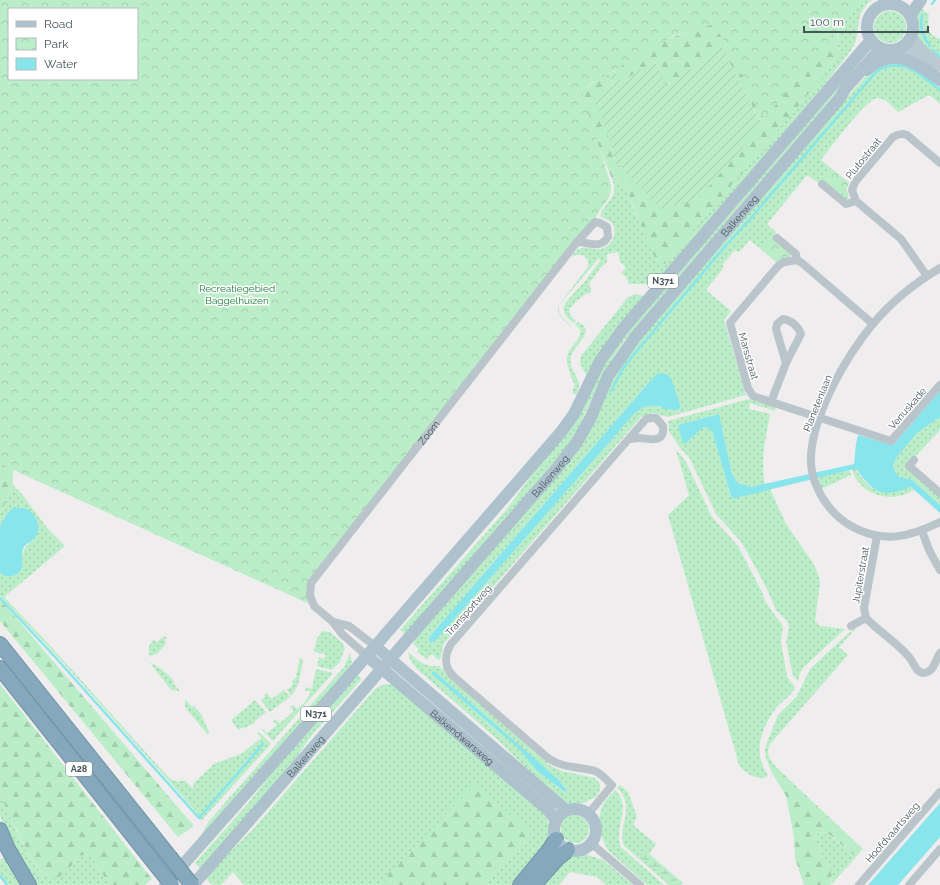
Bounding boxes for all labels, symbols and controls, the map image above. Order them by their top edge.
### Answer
legend [8,8,138,80]
scale bar [804,8,928,34]
text: 100 m [810,15,844,29]
text: Road [44,17,73,31]
text: Park [44,37,69,51]
text: Water [44,57,78,71]
street label: Plutostraat [843,135,884,181]
street label: Balkenweg [719,193,761,239]
road number: N371 [648,274,678,288]
park label: Recreatiegebied Baggelhuizen [199,283,275,306]
street label: Marsstraat [737,331,761,382]
street label: Planetenlaan [801,373,834,433]
street label: Venuskade [886,385,928,431]
street label: Zoom [416,418,442,447]
street label: Balkenweg [529,453,571,499]
street label: Jupiterstraat [850,545,871,604]
street label: Transportweg [443,583,493,638]
road number: N371 [301,707,331,721]
street label: Balkendwarsweg [428,707,496,767]
street label: Balkenweg [285,733,327,780]
road number: A28 [66,762,92,776]
street label: Hoofdvaartsweg [863,800,922,865]

